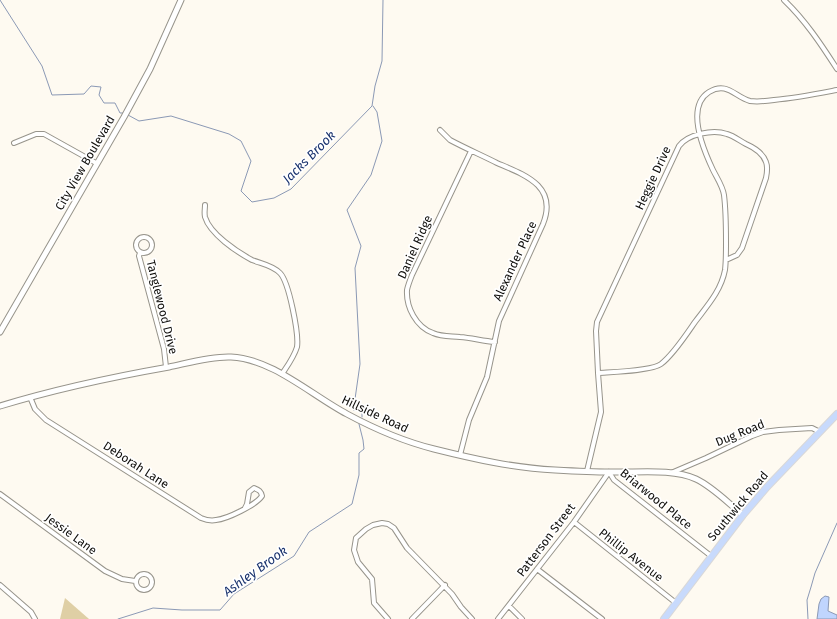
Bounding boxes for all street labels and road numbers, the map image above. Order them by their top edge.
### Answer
street label: City View Boulevard [52,113,118,213]
street label: Heggie Drive [632,144,674,212]
street label: Daniel Ridge [395,213,435,281]
street label: Alexander Place [490,219,540,303]
street label: Tanglewood Drive [144,258,180,356]
street label: Hillside Road [339,392,411,436]
street label: Dug Road [713,417,767,449]
street label: Deborah Lane [101,439,171,491]
street label: Briarwood Place [617,466,695,532]
street label: Southwick Road [705,468,771,544]
street label: Patterson Street [514,500,578,579]
street label: Jessie Lane [42,511,100,557]
street label: Phillip Avenue [596,526,666,584]

